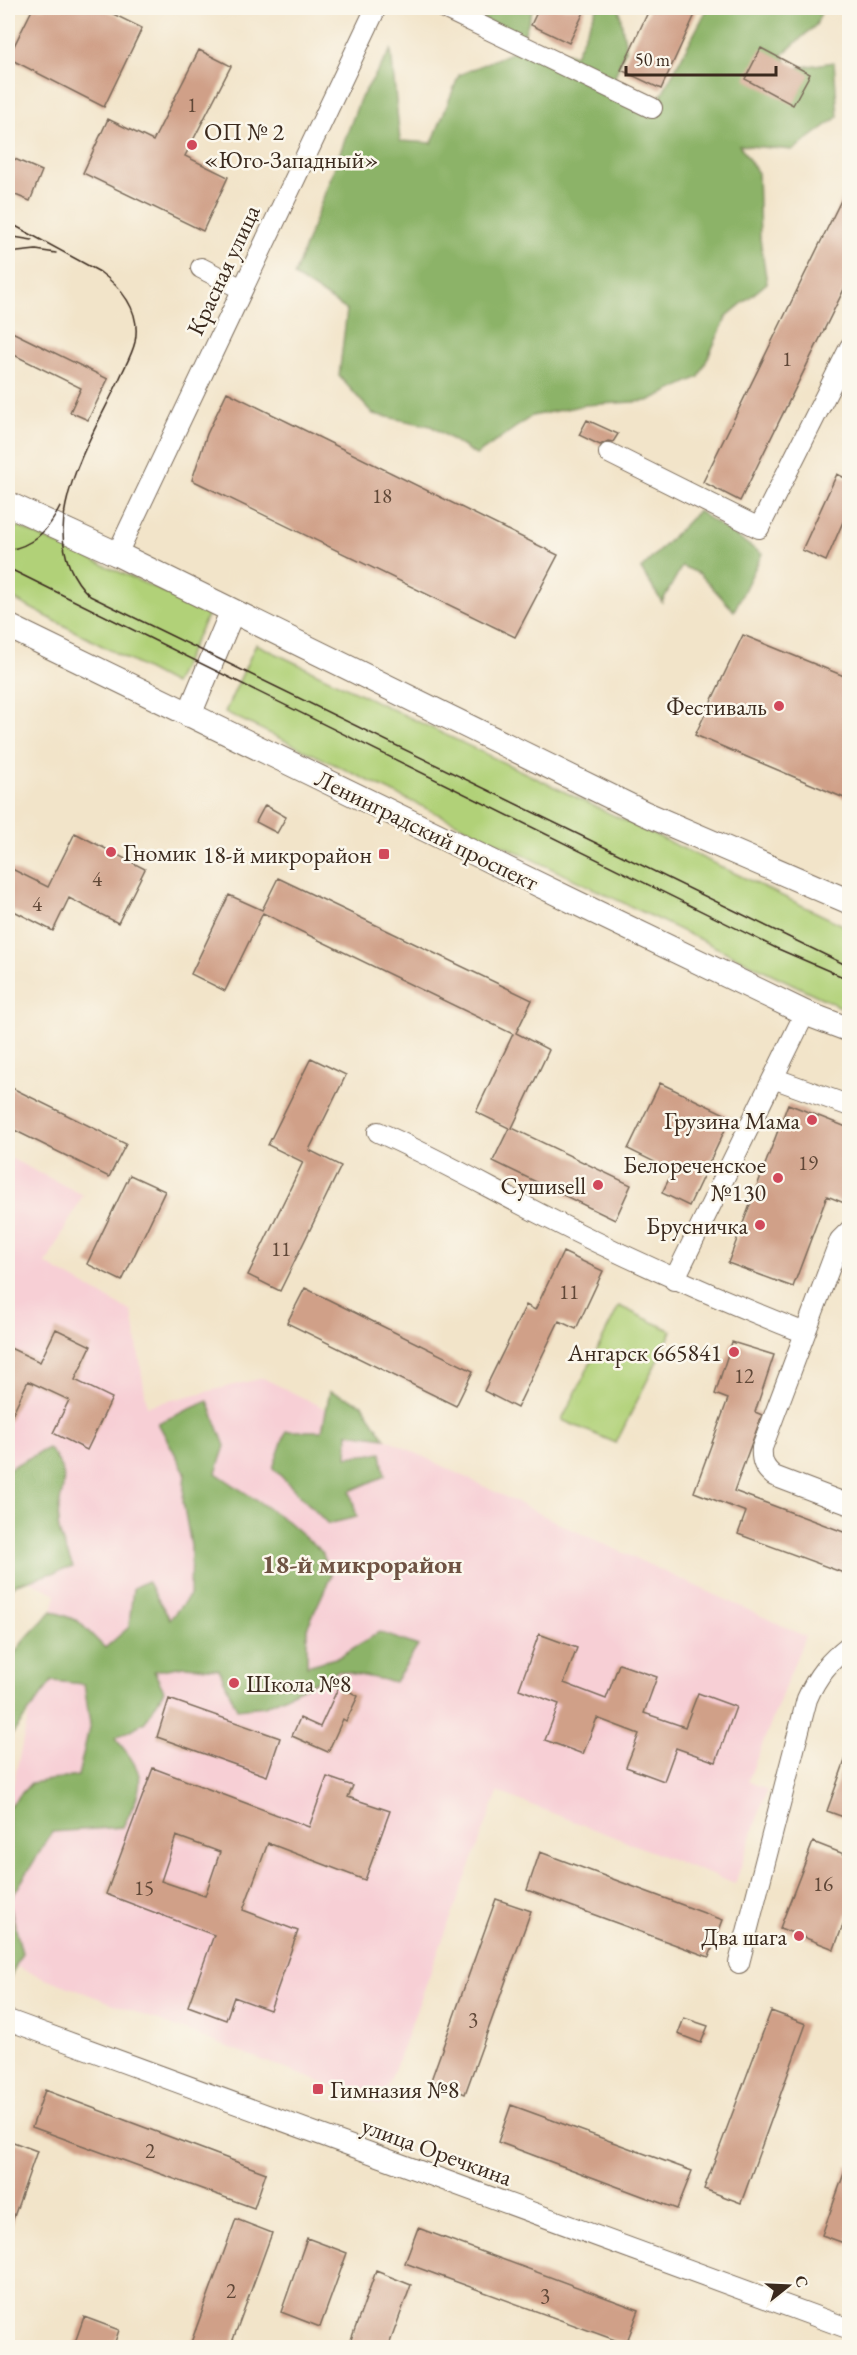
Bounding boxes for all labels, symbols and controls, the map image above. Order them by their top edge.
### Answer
scale bar [626,39,776,77]
text: 50 m [635,48,670,71]
house number: 1 [187,91,197,118]
place label: ОП № 2 «Юго-Западный» [204,116,378,175]
marker: ОП № 2 «Юго-Западный» [185,138,199,152]
street label: Красная улица [179,199,267,340]
house number: 1 [782,345,792,372]
house number: 18 [372,482,392,509]
place label: Фестиваль [666,691,767,722]
marker: Фестиваль [772,699,786,713]
street label: Ленинградский проспект [310,762,544,898]
place label: Гномик [123,837,197,868]
place label: 18-й микрорайон [203,839,372,870]
marker: Гномик [104,845,118,859]
marker: 18-й микрорайон [377,847,391,861]
house number: 4 [92,865,103,892]
house number: 4 [32,890,43,917]
place label: Грузина Мама [664,1105,800,1136]
marker: Грузина Мама [805,1113,819,1127]
place label: Белореченское №130 [623,1149,766,1208]
house number: 19 [798,1149,818,1176]
place label: Сушиsell [501,1170,586,1201]
marker: Белореченское №130 [771,1171,785,1185]
marker: Сушиsell [591,1178,605,1192]
place label: Брусничка [646,1210,748,1241]
marker: Брусничка [753,1218,767,1232]
house number: 11 [271,1235,291,1262]
house number: 11 [559,1278,579,1305]
place label: Ангарск 665841 [567,1337,722,1368]
marker: Ангарск 665841 [727,1345,741,1359]
house number: 12 [734,1362,754,1389]
district label: 18-й микрорайон [262,1547,462,1581]
place label: Школа №8 [246,1668,351,1699]
marker: Школа №8 [227,1676,241,1690]
house number: 16 [813,1870,833,1897]
house number: 15 [134,1874,154,1901]
place label: Два шага [701,1921,787,1952]
marker: Два шага [792,1929,806,1943]
house number: 3 [468,2006,478,2033]
place label: Гимназия №8 [330,2074,459,2105]
marker: Гимназия №8 [311,2082,325,2096]
street label: улица Оречкина [357,2109,517,2193]
house number: 2 [145,2137,155,2164]
north arrow [758,2256,818,2316]
text: С [790,2273,814,2290]
house number: 2 [226,2277,236,2304]
house number: 3 [540,2282,550,2309]

